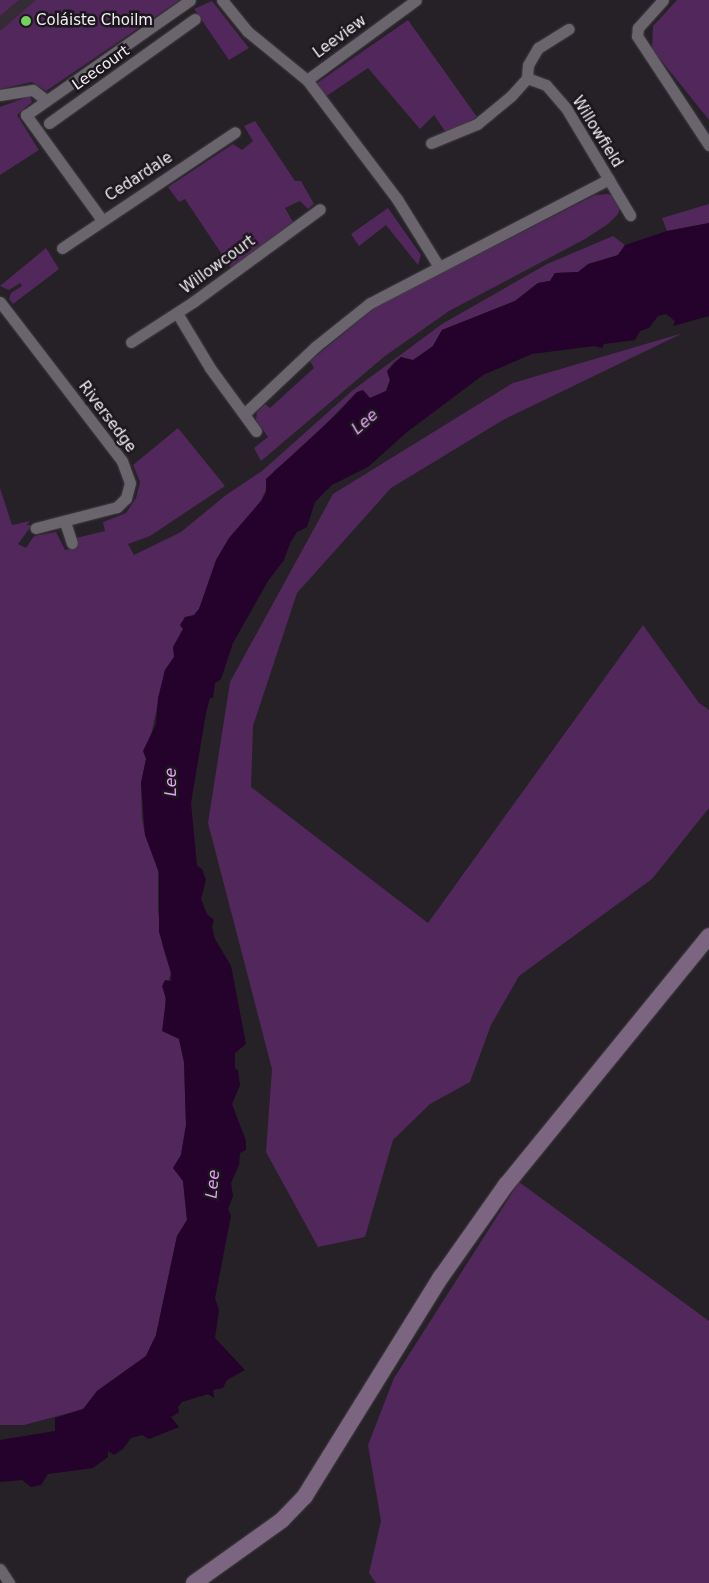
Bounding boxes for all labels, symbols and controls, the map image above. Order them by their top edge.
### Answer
place label: Coláiste Choilm [36,12,153,30]
street label: Leeview [310,12,370,62]
marker: Coláiste Choilm [20,15,32,27]
street label: Leecourt [69,42,133,94]
street label: Willowfield [568,93,626,171]
street label: Cedardale [102,149,176,205]
street label: Willowcourt [177,232,259,298]
street label: Riversedge [74,378,140,456]
water label: Lee [348,405,382,439]
water label: Lee [161,768,181,796]
water label: Lee [202,1169,224,1199]

